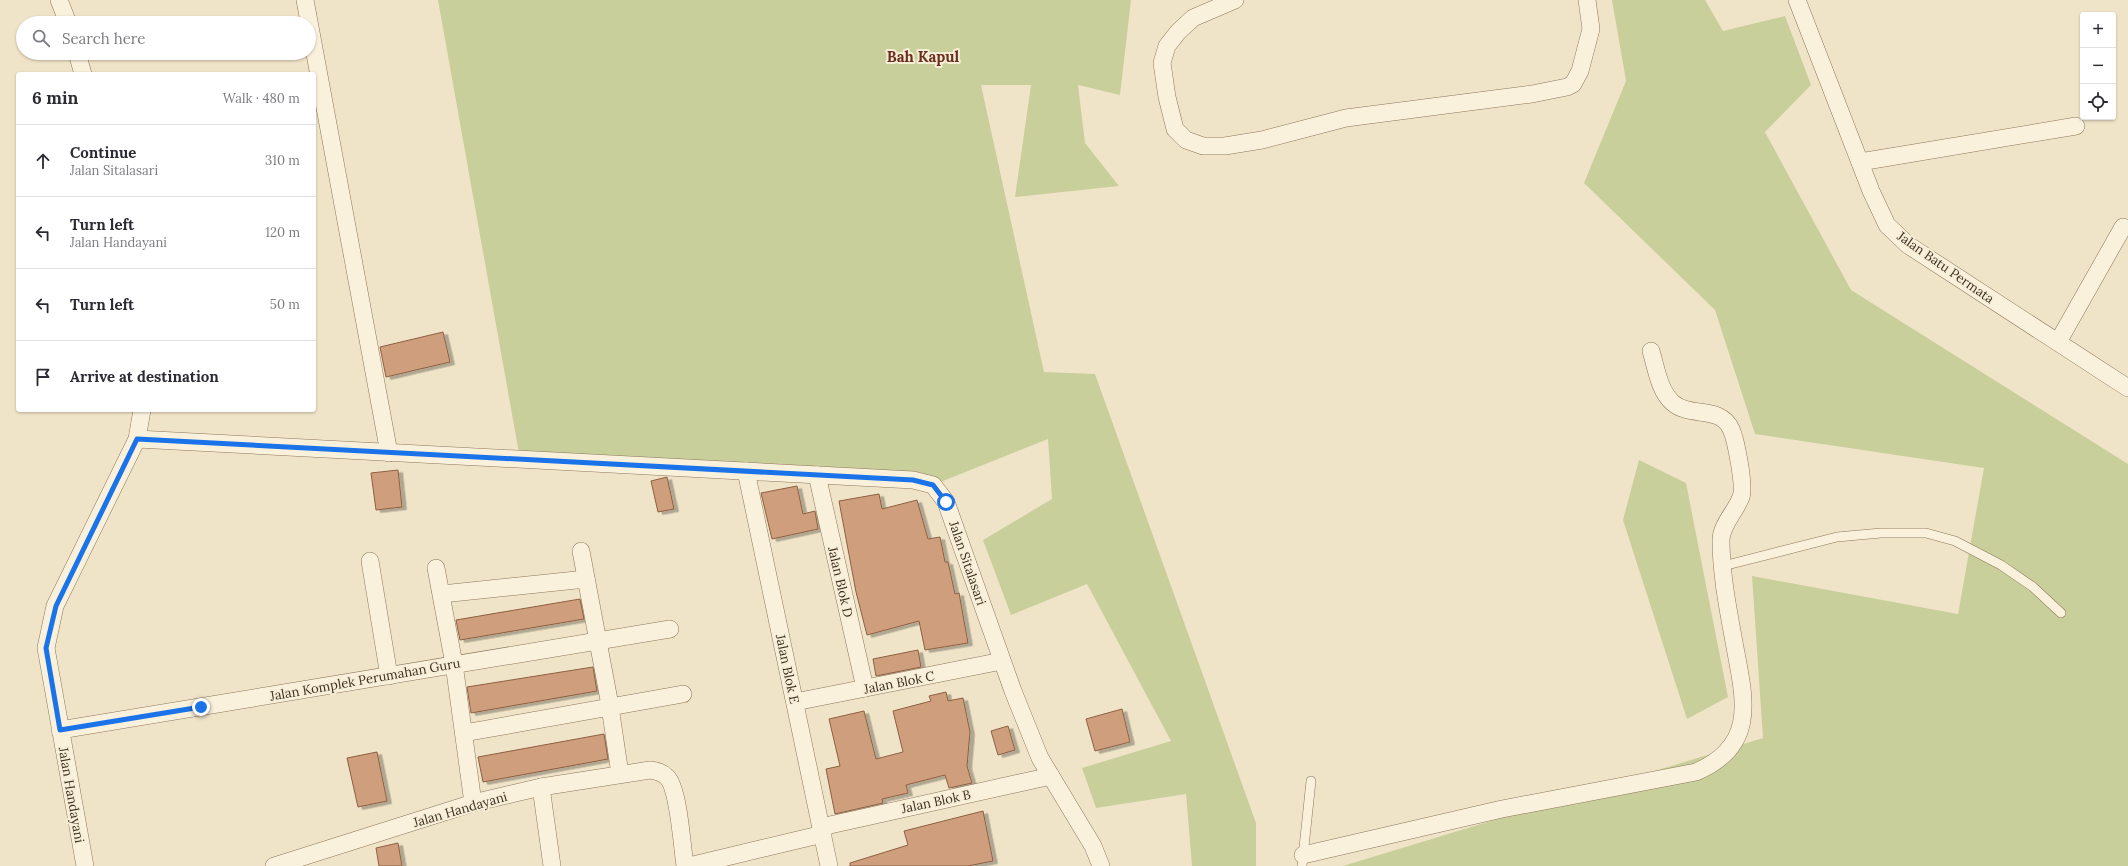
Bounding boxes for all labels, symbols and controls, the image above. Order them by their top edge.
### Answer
map controls [2080,12,2116,120]
button: + [2080,12,2116,48]
search box [16,16,316,60]
icon: search [30,27,52,49]
text: Search here [62,29,145,48]
district label: Bah Kapul [887,47,960,66]
button: − [2080,48,2116,84]
button: locate [2080,84,2116,120]
text: 6 min [32,87,78,109]
text: Walk · 480 m [223,90,300,107]
text: Continue [70,143,136,162]
icon: ahead [32,150,54,172]
text: 310 m [265,152,300,169]
text: Jalan Sitalasari [70,162,158,179]
text: Turn left [70,215,134,234]
icon: left [32,222,54,244]
text: 120 m [265,224,300,241]
street label: Jalan Batu Permata [1893,227,1998,307]
text: Jalan Handayani [70,234,167,251]
icon: left [32,294,54,316]
text: Turn left [70,295,134,314]
text: 50 m [270,296,300,313]
icon: arrive [32,366,54,388]
text: Arrive at destination [70,367,219,386]
route start [937,493,955,511]
street label: Jalan Sitalasari [945,518,990,608]
street label: Jalan Blok D [824,544,857,619]
street label: Jalan Blok E [772,632,803,705]
street label: Jalan Komplek Perumahan Guru [268,654,462,705]
street label: Jalan Blok C [861,667,936,698]
route end [192,698,210,716]
street label: Jalan Handayani [55,745,88,845]
street label: Jalan Blok B [899,786,972,817]
street label: Jalan Handayani [410,788,509,831]

